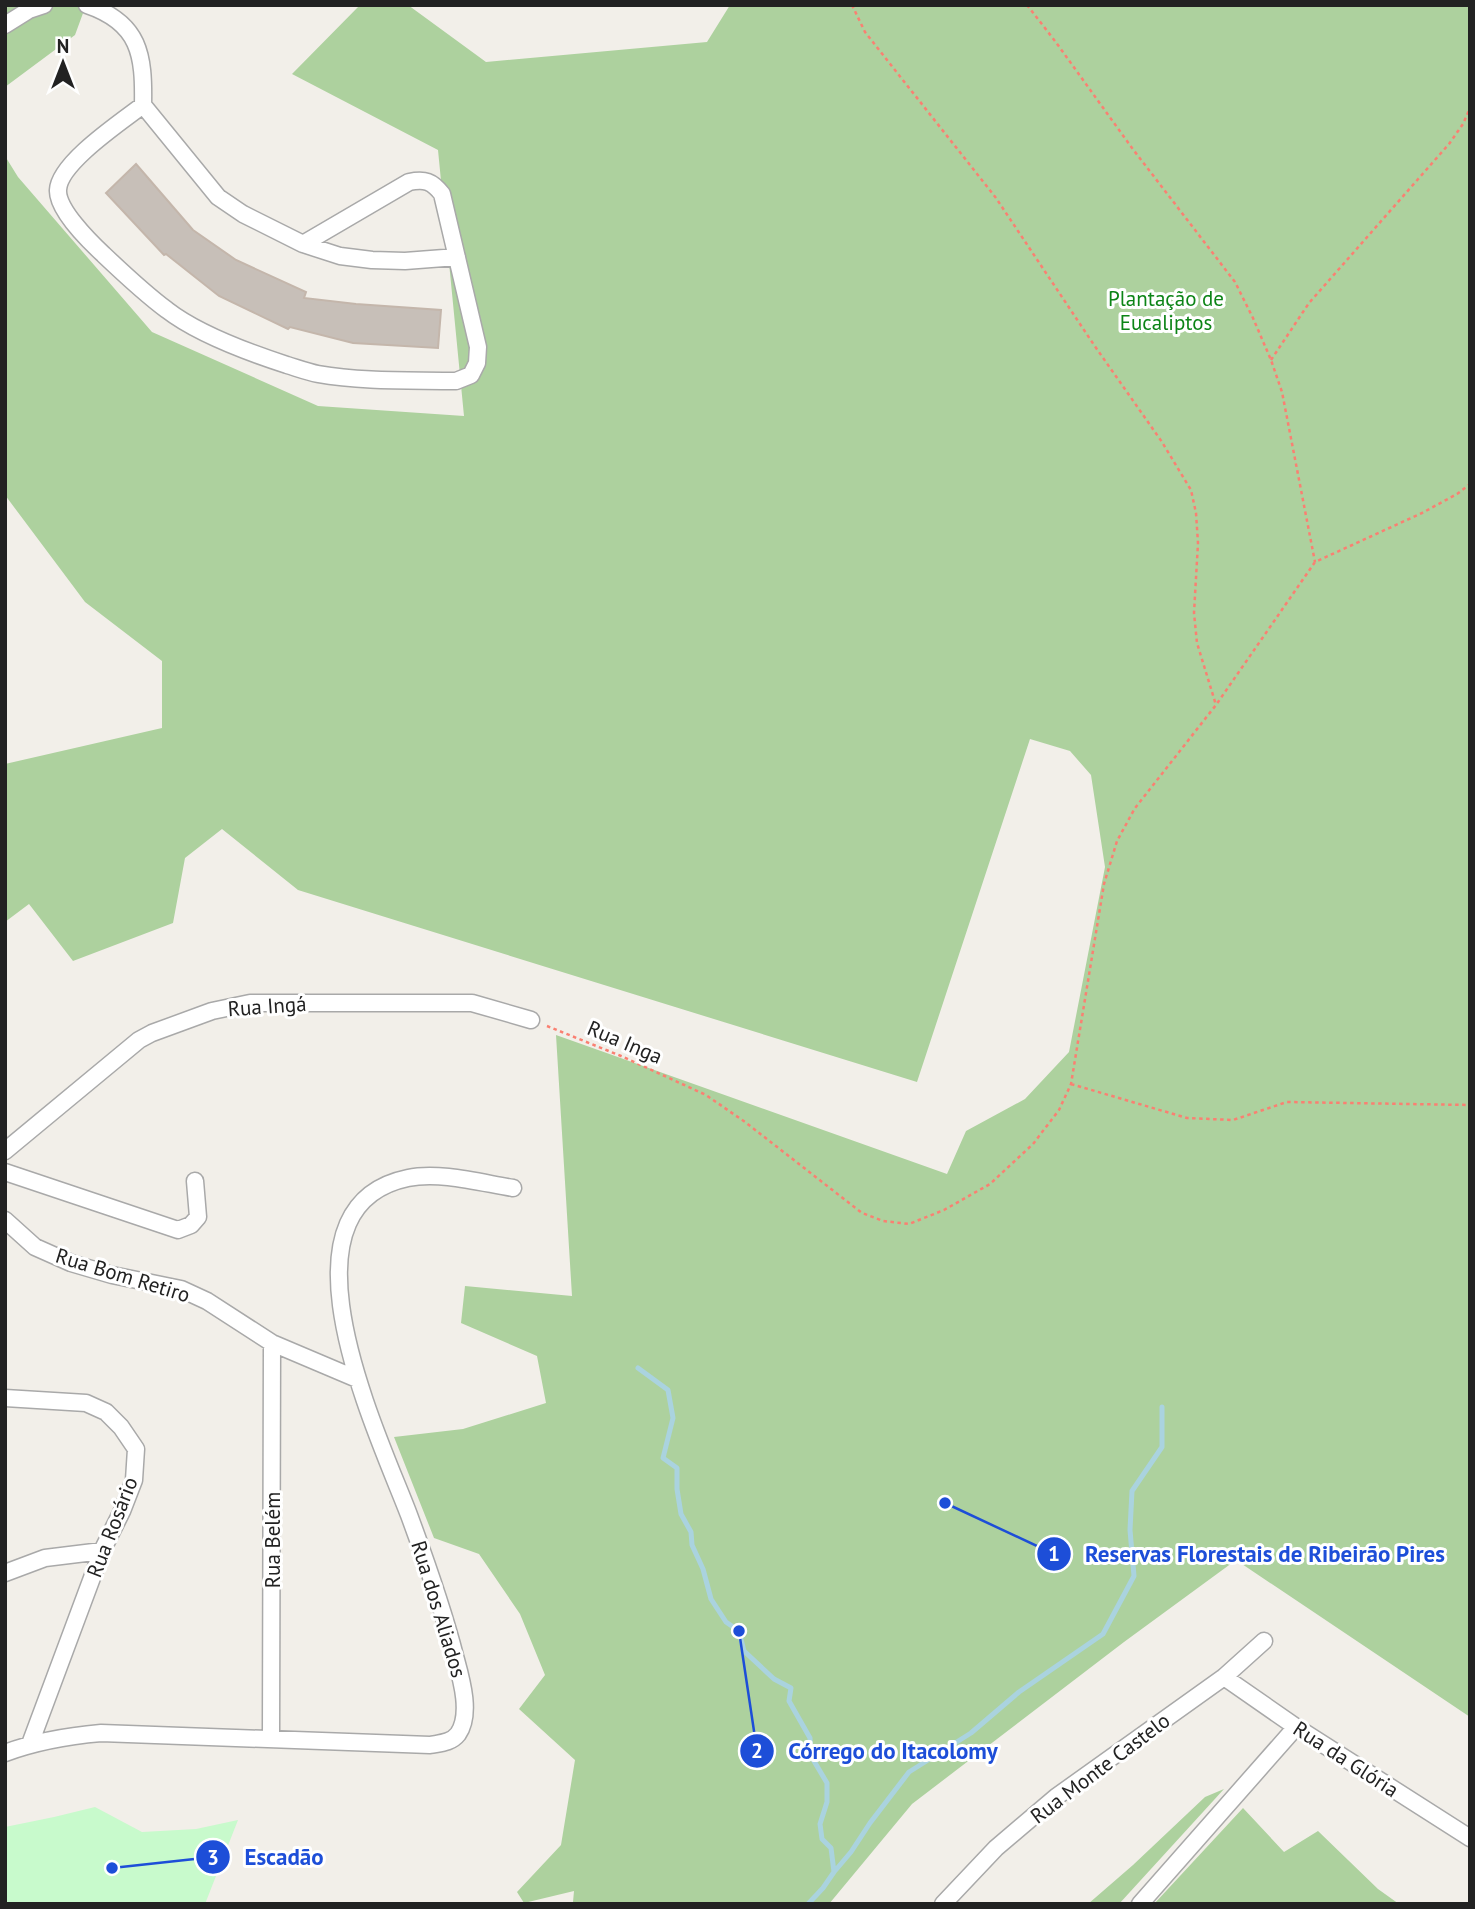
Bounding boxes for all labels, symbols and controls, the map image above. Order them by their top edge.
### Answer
north arrow [28,28,98,98]
text: N [57,34,69,58]
park label: Plantação de Eucaliptos [1108,285,1224,336]
street label: Rua Ingá [227,990,307,1022]
street label: Rua Inga [583,1014,667,1070]
street label: Rua Bom Retiro [53,1242,193,1308]
street label: Rua Rosário [80,1473,144,1581]
street label: Rua Belém [259,1492,286,1588]
callout: Reservas Florestais de Ribeirão Pires [1036,1532,1459,1576]
street label: Rua dos Aliados [405,1537,473,1681]
text: Reservas Florestais de Ribeirão Pires [1085,1539,1445,1568]
text: 1 [1048,1540,1060,1567]
street label: Rua Monte Castelo [1025,1707,1175,1829]
street label: Rua da Glória [1288,1715,1404,1803]
callout: Córrego do Itacolomy [739,1729,1012,1773]
text: Córrego do Itacolomy [788,1736,999,1765]
text: 2 [751,1737,763,1764]
callout: Escadão [195,1835,338,1879]
text: Escadão [244,1842,324,1871]
text: 3 [207,1844,219,1871]

